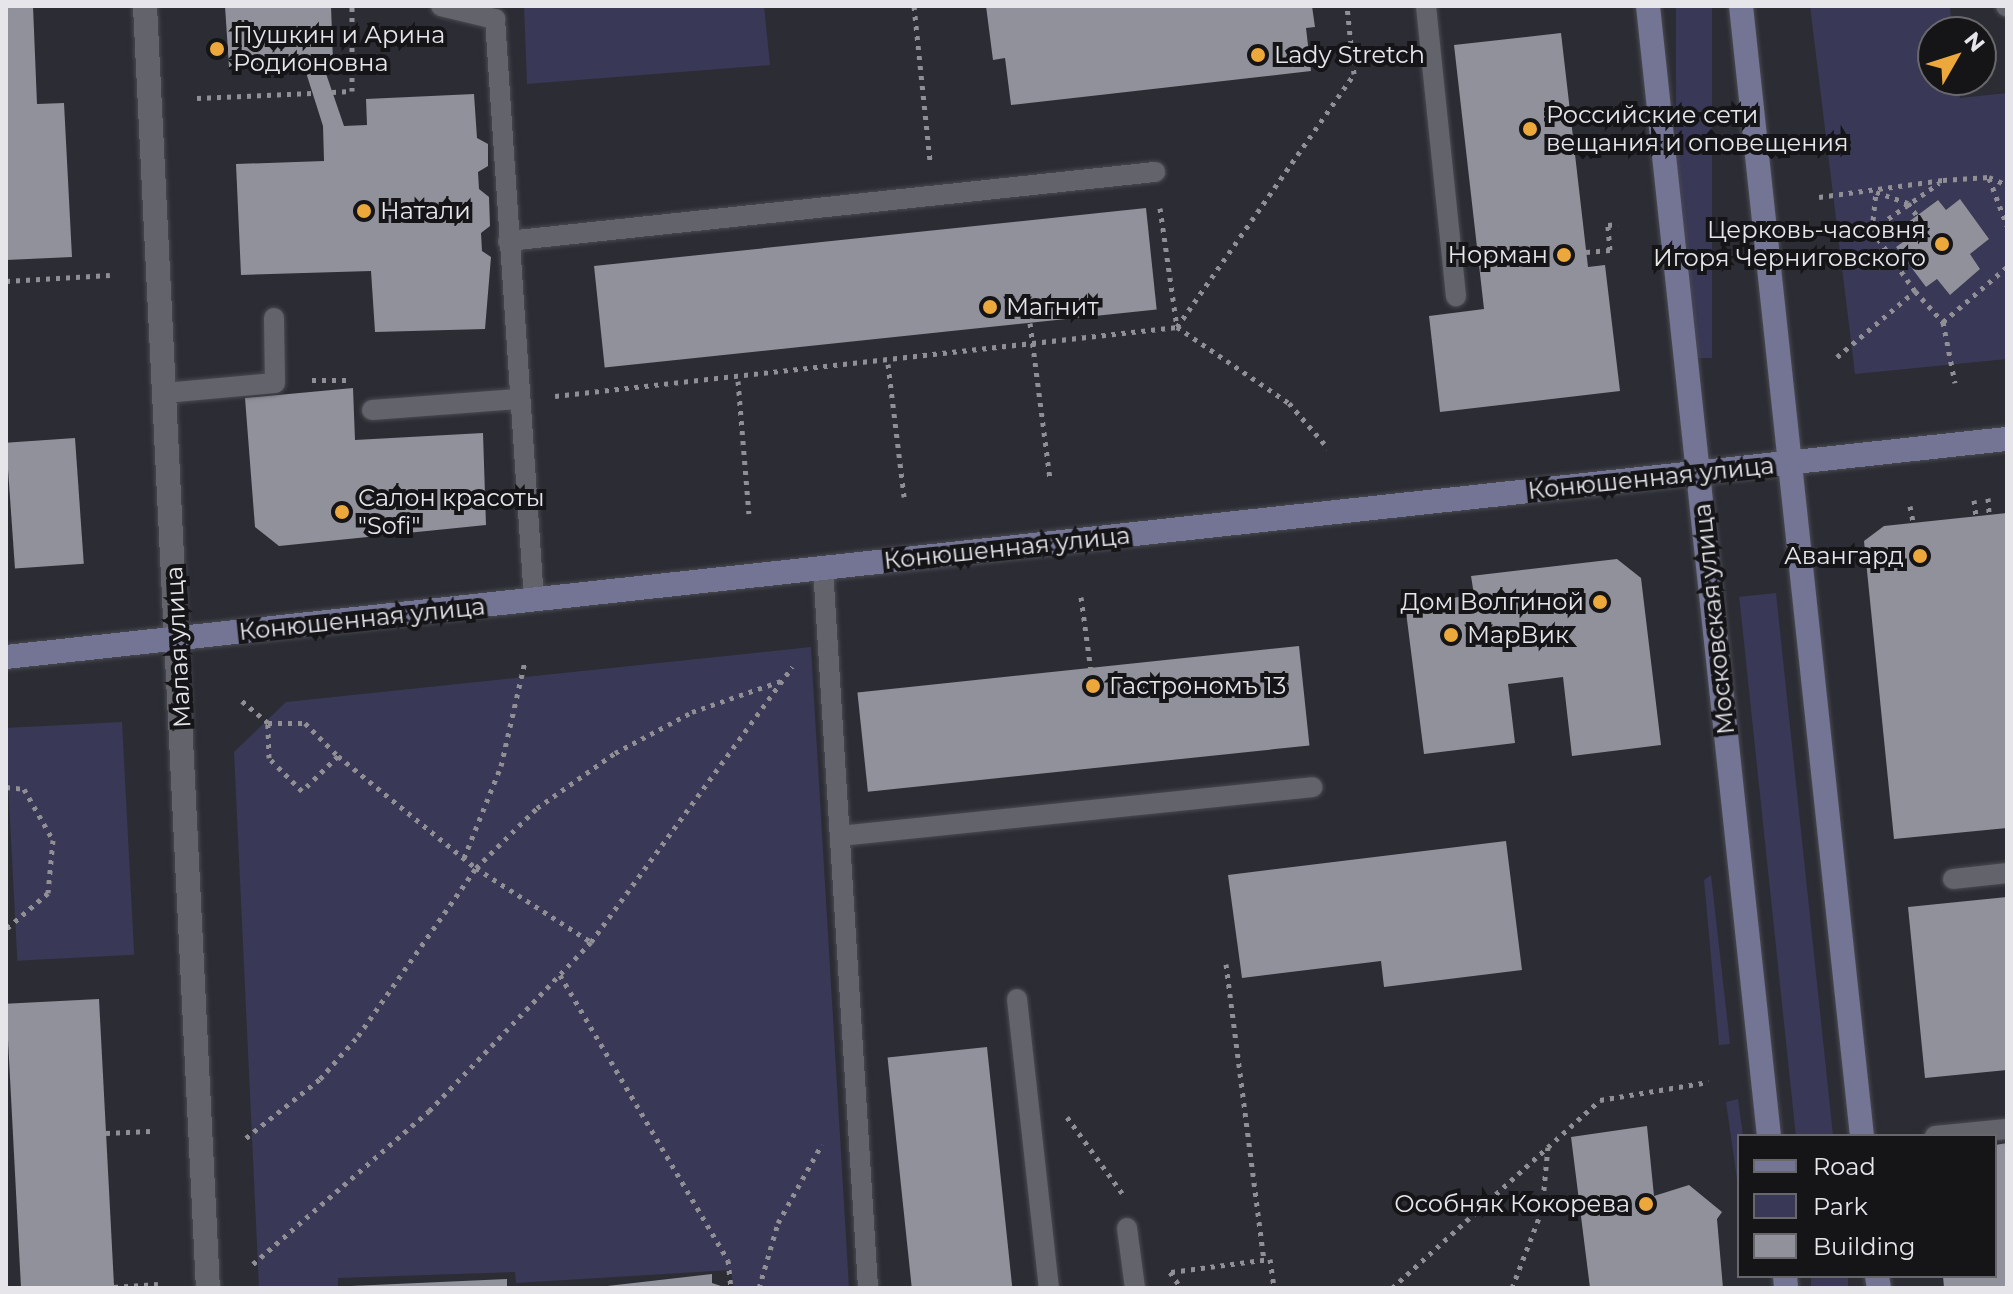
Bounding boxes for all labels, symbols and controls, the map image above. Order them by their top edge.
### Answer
north arrow [1917,16,1997,96]
place label: Пушкин и Арина Родионовна [233,21,445,77]
text: N [1958,26,1991,57]
marker: Пушкин и Арина Родионовна [208,40,226,58]
place label: Lady Stretch [1274,41,1425,69]
marker: Lady Stretch [1249,46,1267,64]
place label: Российские сети вещания и оповещения [1546,101,1849,157]
marker: Российские сети вещания и оповещения [1521,120,1539,138]
place label: Натали [380,197,471,225]
marker: Натали [355,202,373,220]
place label: Церковь-часовня Игоря Черниговского [1653,216,1926,272]
marker: Церковь-часовня Игоря Черниговского [1933,235,1951,253]
place label: Норман [1447,241,1548,269]
marker: Норман [1555,246,1573,264]
place label: Магнит [1006,293,1099,321]
marker: Магнит [981,298,999,316]
street label: Конюшенная улица [1526,451,1776,505]
place label: Салон красоты "Sofi" [358,484,545,540]
street label: Московская улица [1688,502,1740,736]
marker: Салон красоты "Sofi" [333,503,351,521]
street label: Конюшенная улица [882,521,1132,575]
place label: Авангард [1784,542,1904,570]
marker: Авангард [1911,547,1929,565]
street label: Малая улица [159,565,197,729]
place label: Дом Волгиной [1401,588,1584,616]
street label: Конюшенная улица [237,592,487,646]
marker: Дом Волгиной [1591,593,1609,611]
place label: МарВик [1467,621,1569,649]
marker: МарВик [1442,626,1460,644]
place label: Гастрономъ 13 [1109,672,1286,700]
marker: Гастрономъ 13 [1084,677,1102,695]
legend [1737,1134,1997,1278]
text: Road [1813,1152,1876,1181]
place label: Особняк Кокорева [1394,1190,1630,1218]
text: Park [1813,1192,1868,1221]
marker: Особняк Кокорева [1637,1195,1655,1213]
text: Building [1813,1232,1916,1261]

